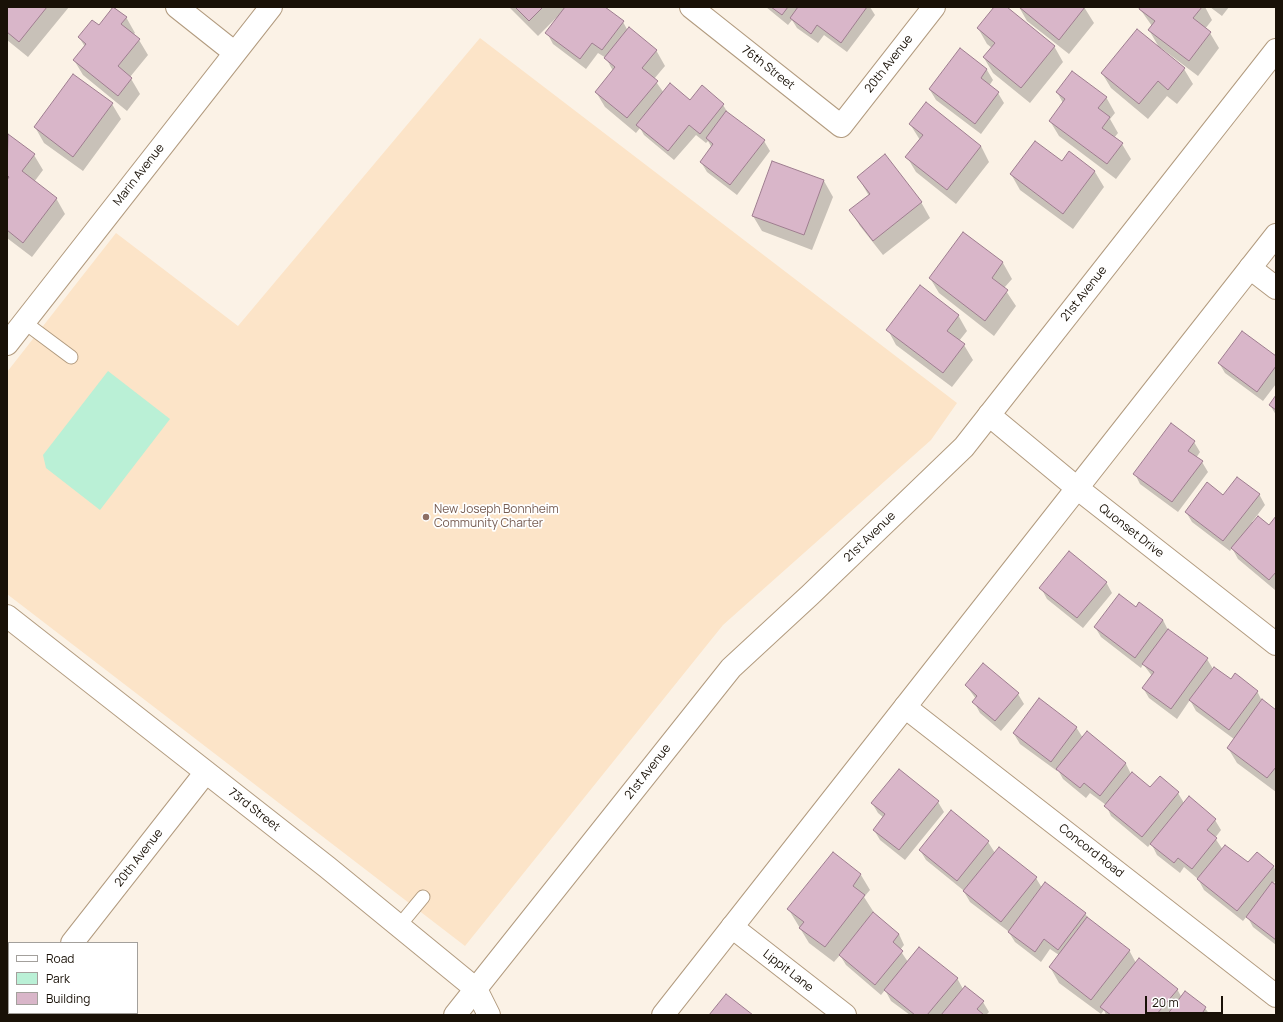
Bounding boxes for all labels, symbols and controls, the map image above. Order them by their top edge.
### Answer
street label: 20th Avenue [862,32,916,96]
street label: 76th Street [739,43,797,93]
street label: Marin Avenue [110,141,168,209]
street label: 21st Avenue [1058,264,1110,324]
street label: Quonset Drive [1096,501,1166,561]
place label: New Joseph Bonnheim Community Charter [434,503,559,531]
street label: 21st Avenue [841,509,899,565]
marker: New Joseph Bonnheim Community Charter [421,512,431,522]
street label: 21st Avenue [622,742,674,802]
street label: 73rd Street [225,785,283,835]
street label: Concord Road [1056,821,1126,881]
street label: 20th Avenue [112,826,166,890]
legend [8,942,138,1014]
street label: Lippit Lane [760,947,816,995]
text: Road [46,950,74,967]
text: Park [46,970,70,987]
scale bar [1147,988,1225,1014]
text: Building [46,990,90,1007]
text: 20 m [1152,994,1179,1011]

